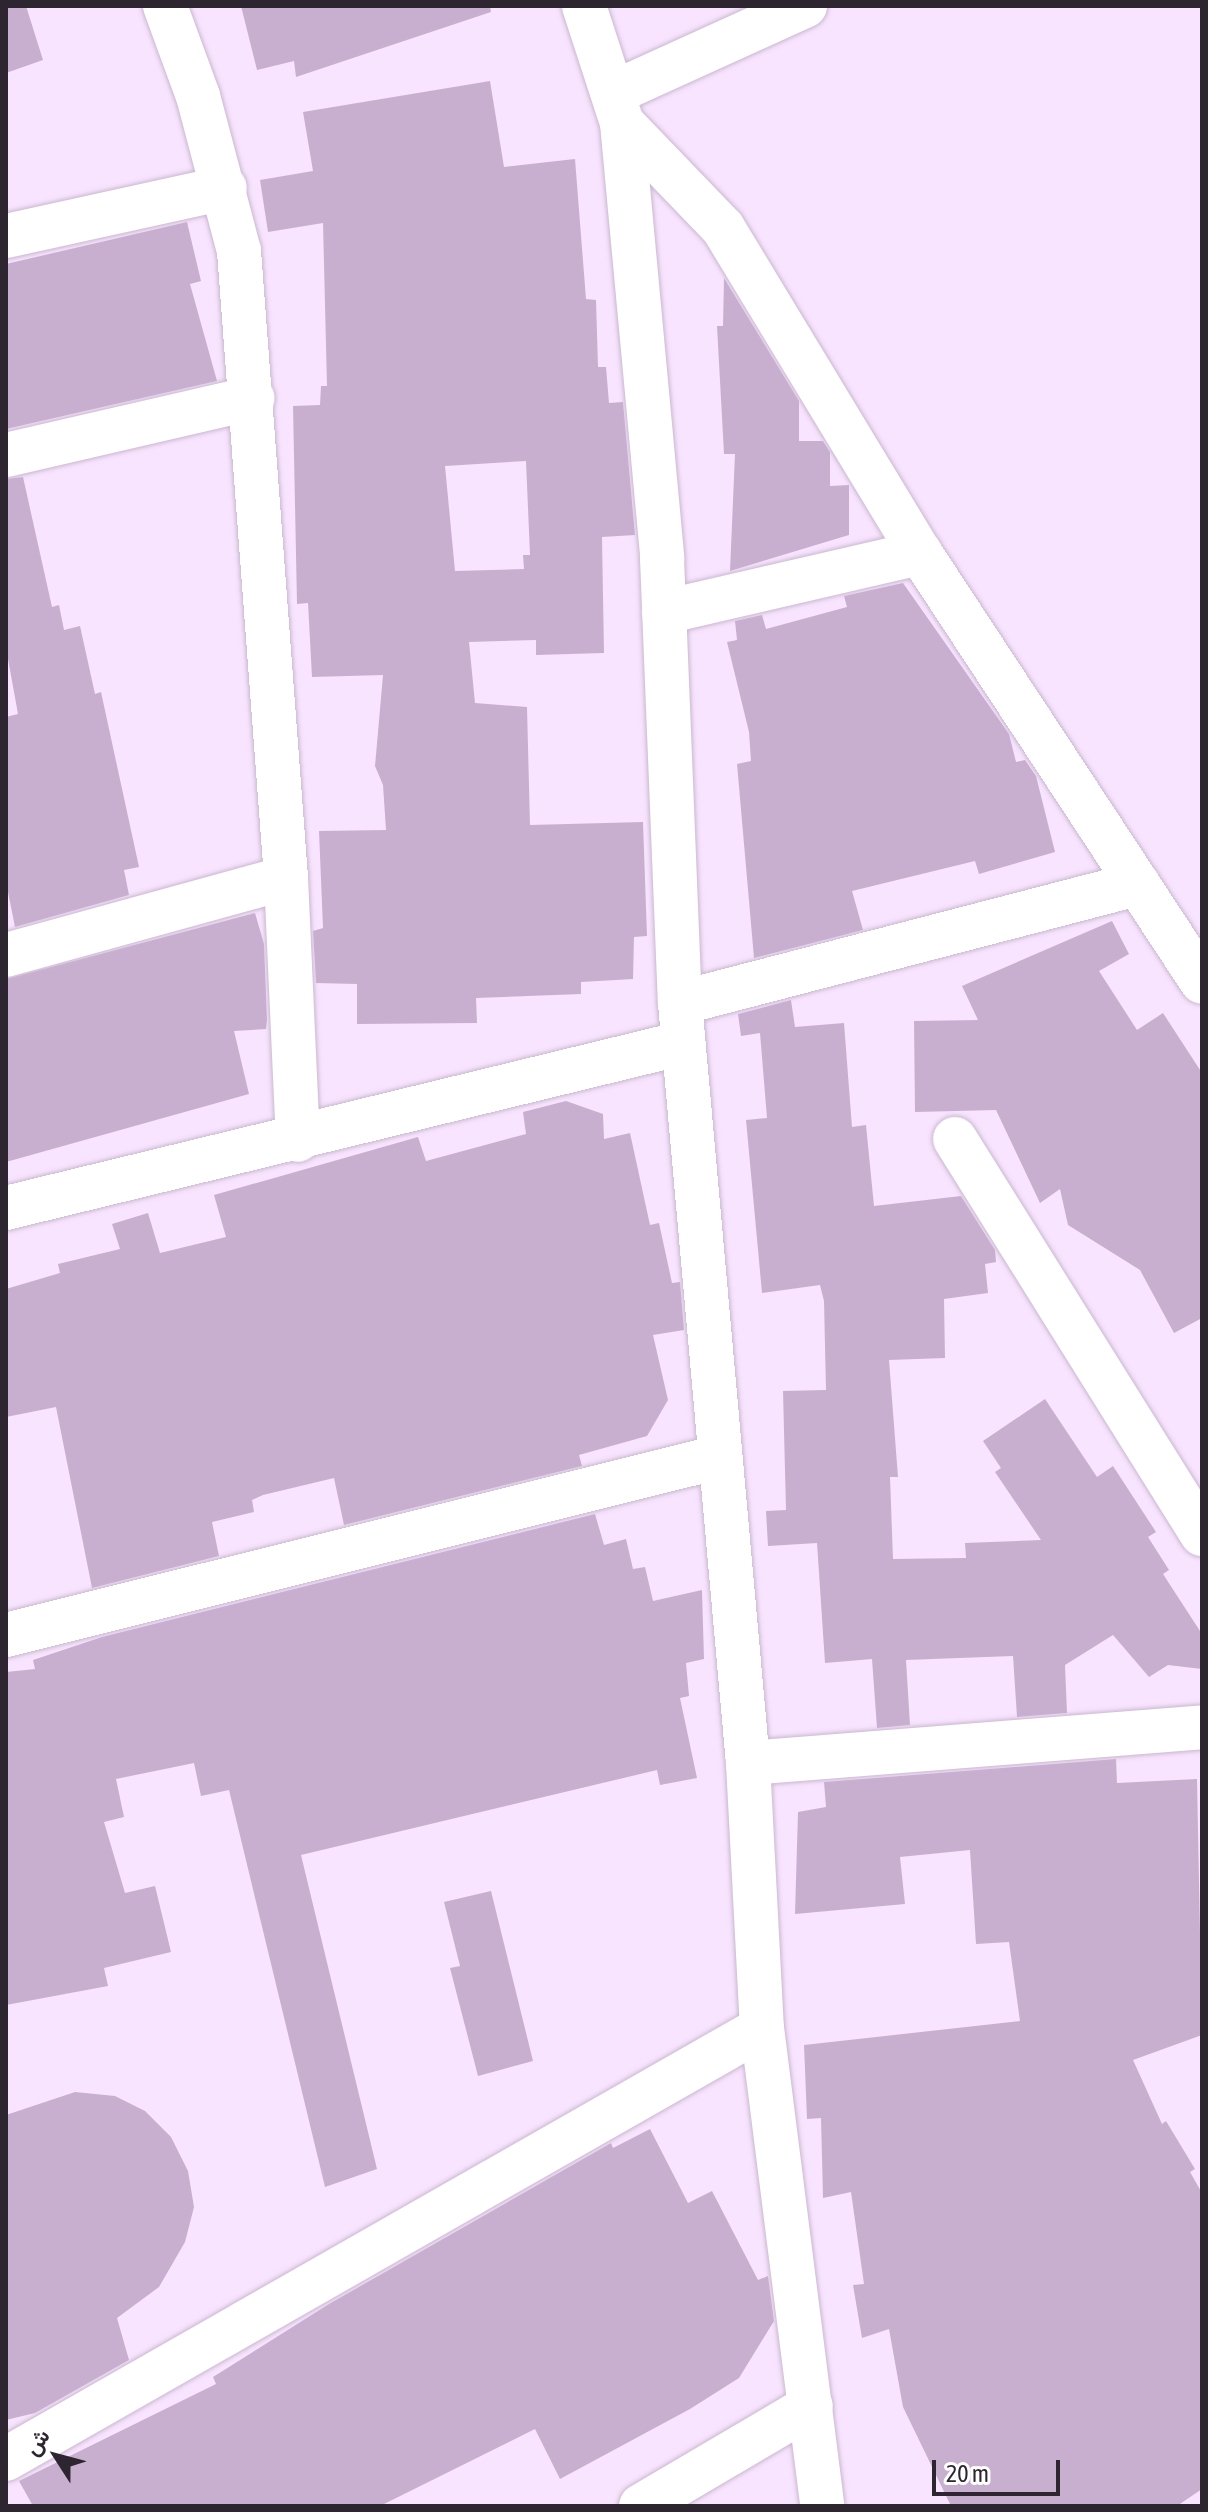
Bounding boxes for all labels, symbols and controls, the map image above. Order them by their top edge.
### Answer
north arrow [16,2416,96,2496]
text: ش [18,2424,55,2460]
scale bar [936,2444,1064,2494]
text: 20 m [946,2460,989,2487]

